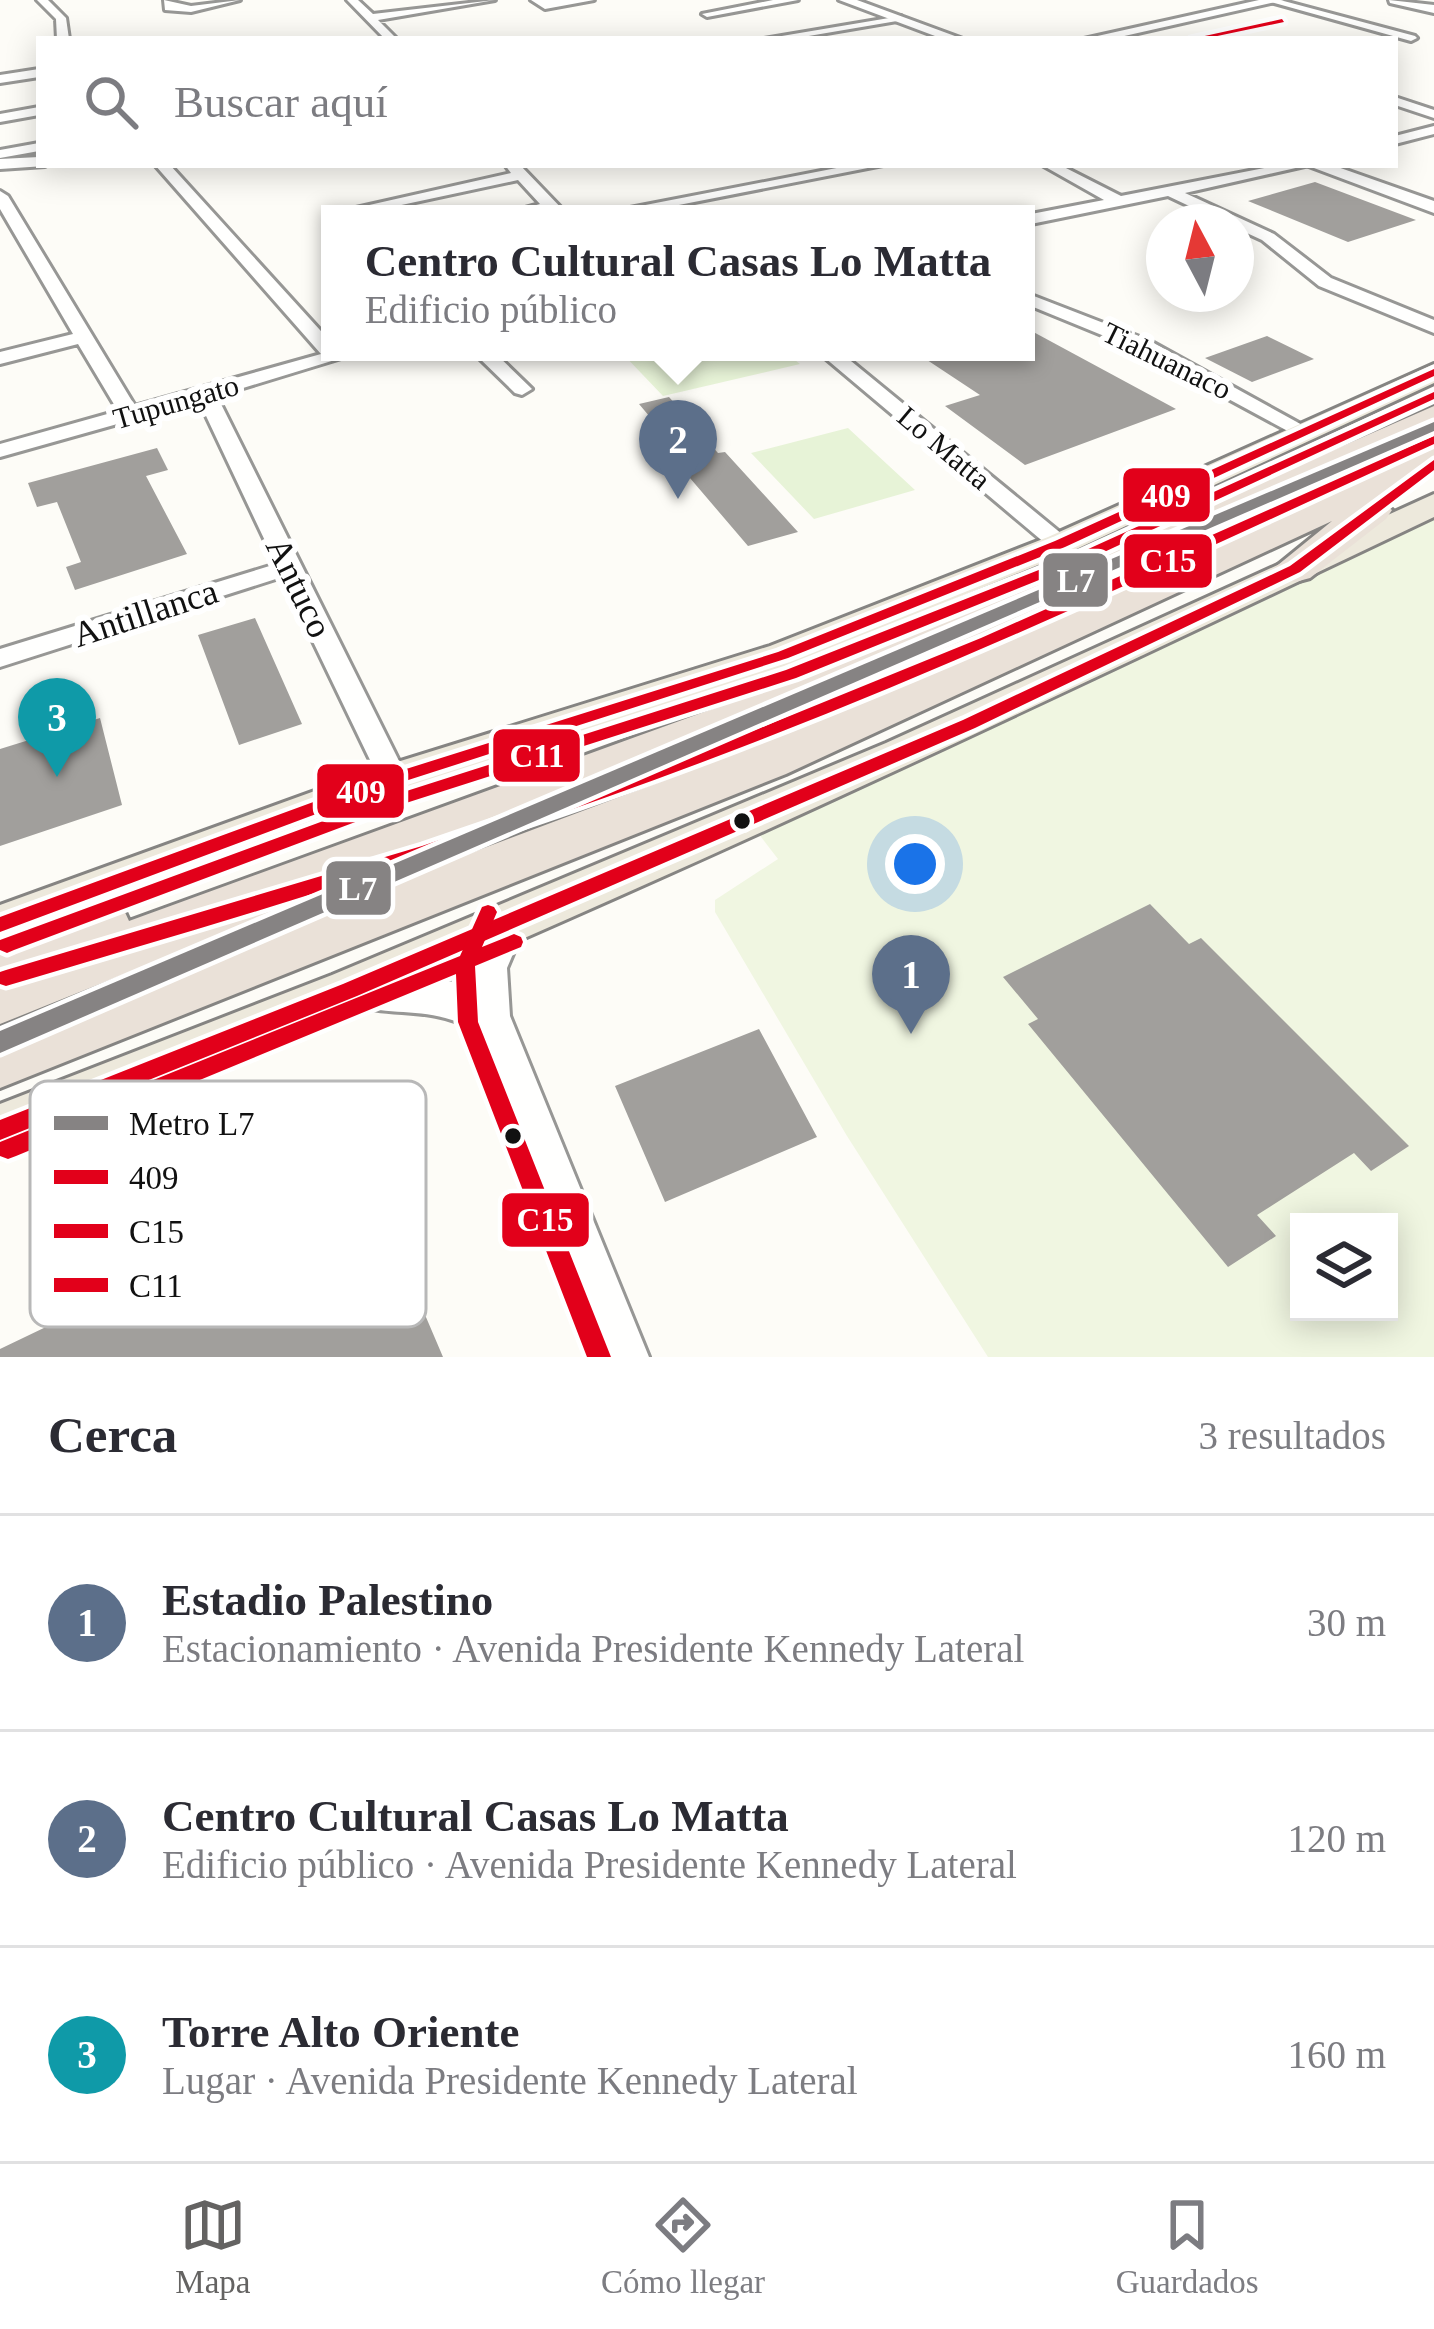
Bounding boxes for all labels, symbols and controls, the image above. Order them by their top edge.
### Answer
search box [36,36,1398,168]
icon: search [78,69,144,135]
text: Buscar aquí [174,77,388,127]
north arrow [1146,204,1254,312]
popup [321,205,1035,361]
text: Centro Cultural Casas Lo Matta [365,236,991,286]
text: Edificio público [365,288,617,331]
street label: Tiahuanaco [1098,315,1237,406]
street label: Tupungato [109,368,242,435]
street label: Lo Matta [891,399,997,496]
pin: 2 [639,400,717,499]
line badge: 409 [1121,466,1212,524]
text: 409 [1141,478,1191,514]
street label: Antuco [258,531,340,644]
line badge: C15 [1122,532,1214,590]
text: C15 [1140,543,1196,579]
line badge: L7 [1041,551,1110,609]
text: L7 [1057,563,1095,599]
street label: Antillanca [68,571,223,655]
pin: 3 [18,678,96,777]
line badge: C11 [491,727,582,784]
text: C11 [509,738,565,774]
line badge: 409 [315,762,406,820]
text: 409 [336,774,386,810]
unlabelled marker [731,810,753,832]
your location [885,834,945,894]
line badge: L7 [324,859,393,917]
text: L7 [339,871,377,907]
pin: 1 [872,935,950,1034]
legend [30,1081,426,1327]
text: Metro L7 [129,1106,255,1142]
unlabelled marker [502,1125,524,1147]
text: 409 [129,1160,179,1196]
line badge: C15 [500,1191,591,1249]
text: C15 [517,1202,573,1238]
map controls [1290,1213,1398,1321]
button: layers [1290,1213,1398,1321]
text: C15 [129,1214,184,1250]
text: C11 [129,1268,183,1304]
text: Cerca [48,1407,177,1463]
text: 3 resultados [1199,1414,1386,1457]
text: Estadio Palestino [162,1575,493,1625]
text: 1 [77,1601,97,1644]
text: 30 m [1307,1601,1386,1644]
text: Estacionamiento · Avenida Presidente Kennedy Lateral [162,1627,1024,1670]
text: Centro Cultural Casas Lo Matta [162,1791,789,1841]
text: 2 [77,1817,97,1860]
text: 120 m [1287,1817,1386,1860]
text: Edificio público · Avenida Presidente Kennedy Lateral [162,1843,1017,1886]
text: Torre Alto Oriente [162,2007,519,2057]
text: 3 [77,2033,97,2076]
text: 160 m [1287,2033,1386,2076]
text: Lugar · Avenida Presidente Kennedy Lateral [162,2059,858,2102]
tab: Mapa [175,2192,250,2301]
tab: Cómo llegar [601,2192,765,2301]
tab: Guardados [1116,2192,1259,2301]

